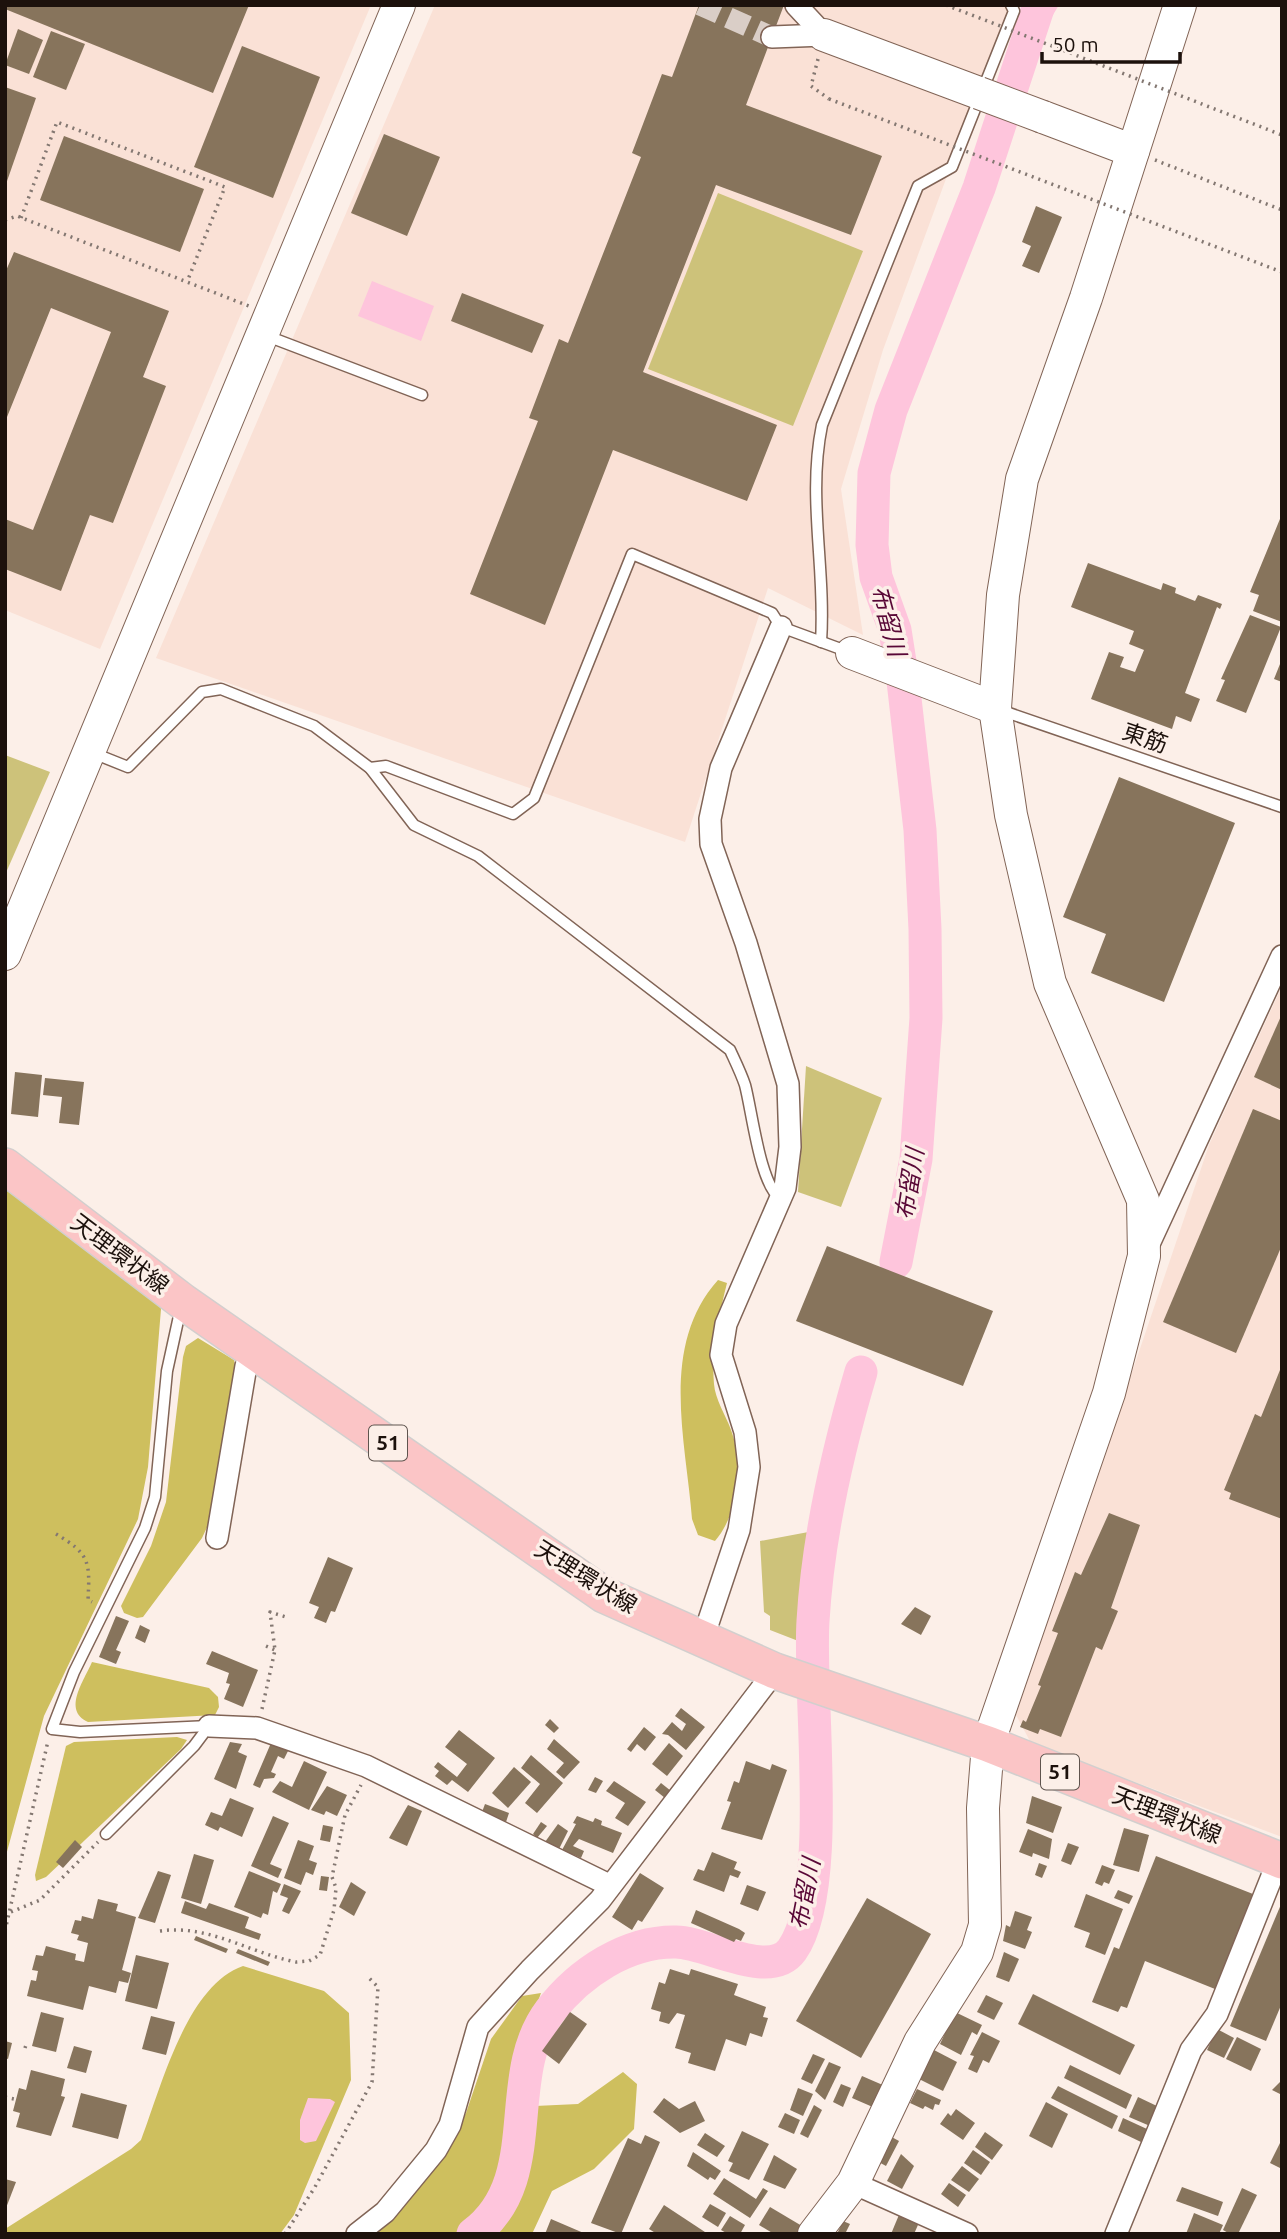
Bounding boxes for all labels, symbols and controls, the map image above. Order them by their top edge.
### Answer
scale bar [1042,21,1180,65]
text: 50 m [1052,32,1099,56]
water label: 布留川 [866,583,912,662]
street label: 東筋 [1119,718,1171,757]
water label: 布留川 [891,1143,929,1222]
street label: 天理環状線 [67,1209,174,1298]
road number: 51 [369,1426,407,1460]
street label: 天理環状線 [531,1536,642,1618]
road number: 51 [1041,1754,1079,1790]
street label: 天理環状線 [1109,1781,1225,1848]
water label: 布留川 [784,1853,825,1932]

